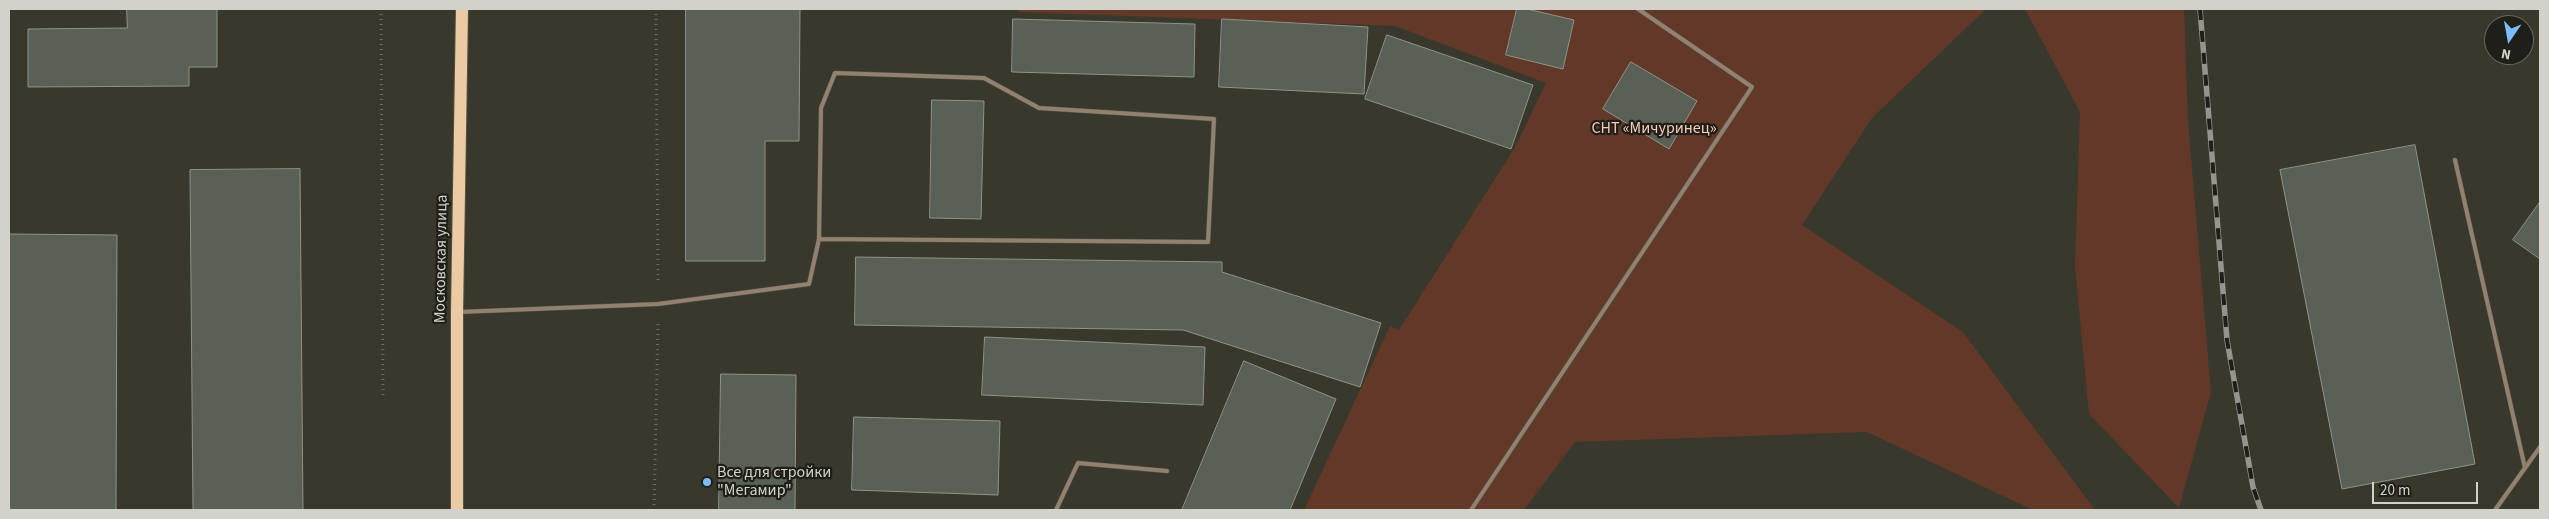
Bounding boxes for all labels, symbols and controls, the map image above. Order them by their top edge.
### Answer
north arrow [2484,15,2534,65]
text: N [2499,43,2513,64]
park label: СНТ «Мичуринец» [1591,119,1717,139]
street label: Московская улица [431,195,453,323]
place label: Все для стройки "Мегамир" [717,463,831,501]
scale bar [2374,472,2480,504]
marker: Все для стройки "Мегамир" [701,476,713,488]
text: 20 m [2380,480,2410,501]

